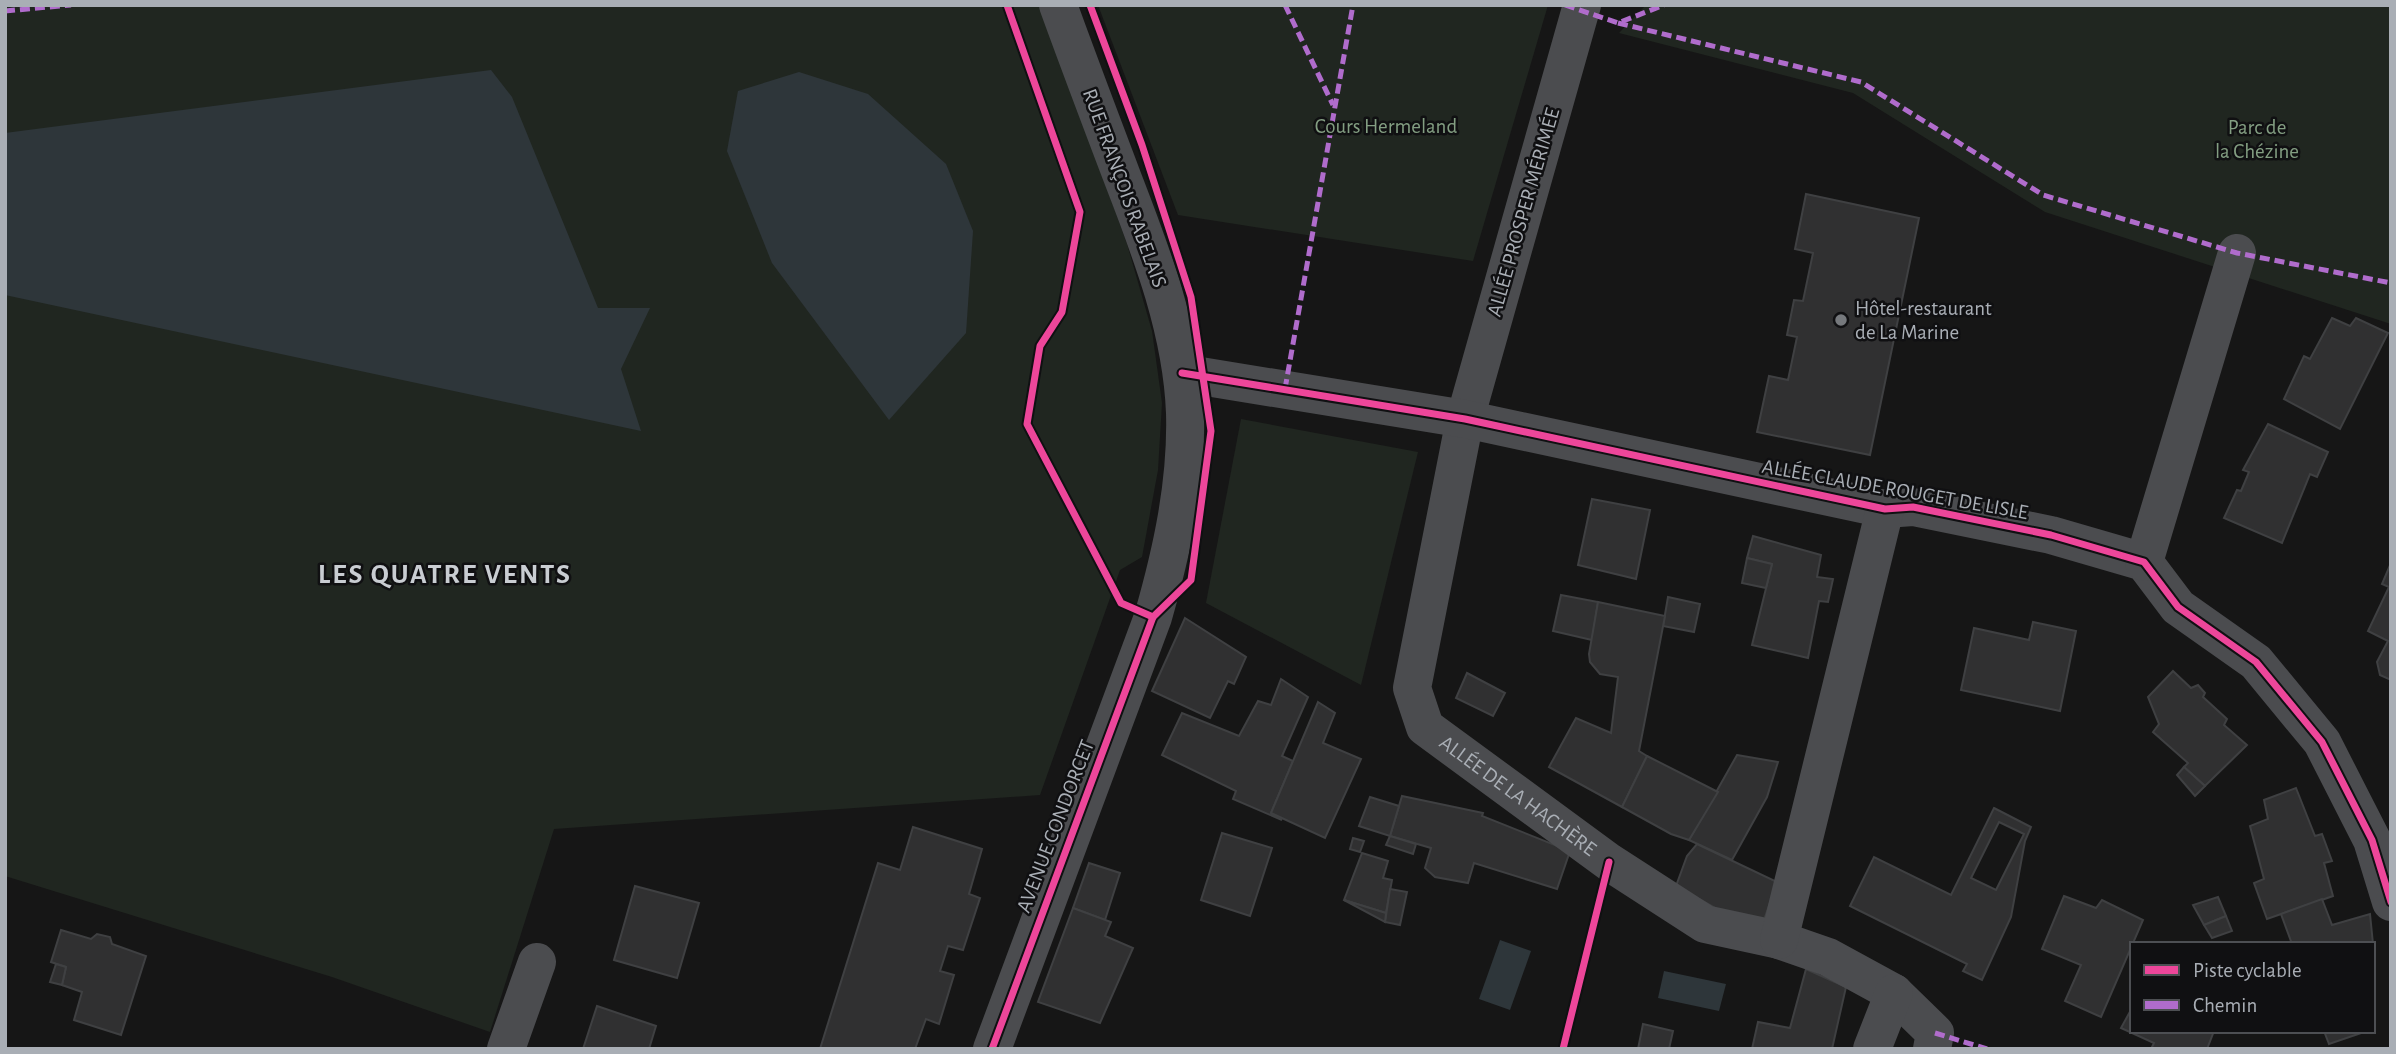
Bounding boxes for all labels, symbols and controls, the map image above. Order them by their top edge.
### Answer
street label: RUE FRANÇOIS RABELAIS [1079,86,1170,290]
street label: ALLÉE PROSPER MÉRIMÉE [1482,105,1563,319]
park label: Cours Hermeland [1315,116,1457,137]
park label: Parc de la Chézine [2215,117,2299,162]
place label: Hôtel-restaurant de La Marine [1855,298,1992,343]
marker: Hôtel-restaurant de La Marine [1833,312,1849,328]
street label: ALLÉE CLAUDE ROUGET DE LISLE [1760,454,2030,523]
district label: LES QUATRE VENTS [318,561,572,589]
street label: ALLÉE DE LA HACHÈRE [1436,732,1600,860]
street label: AVENUE CONDORCET [1013,737,1098,915]
legend [2130,942,2375,1033]
text: Piste cyclable [2193,960,2302,981]
text: Chemin [2193,995,2257,1016]

